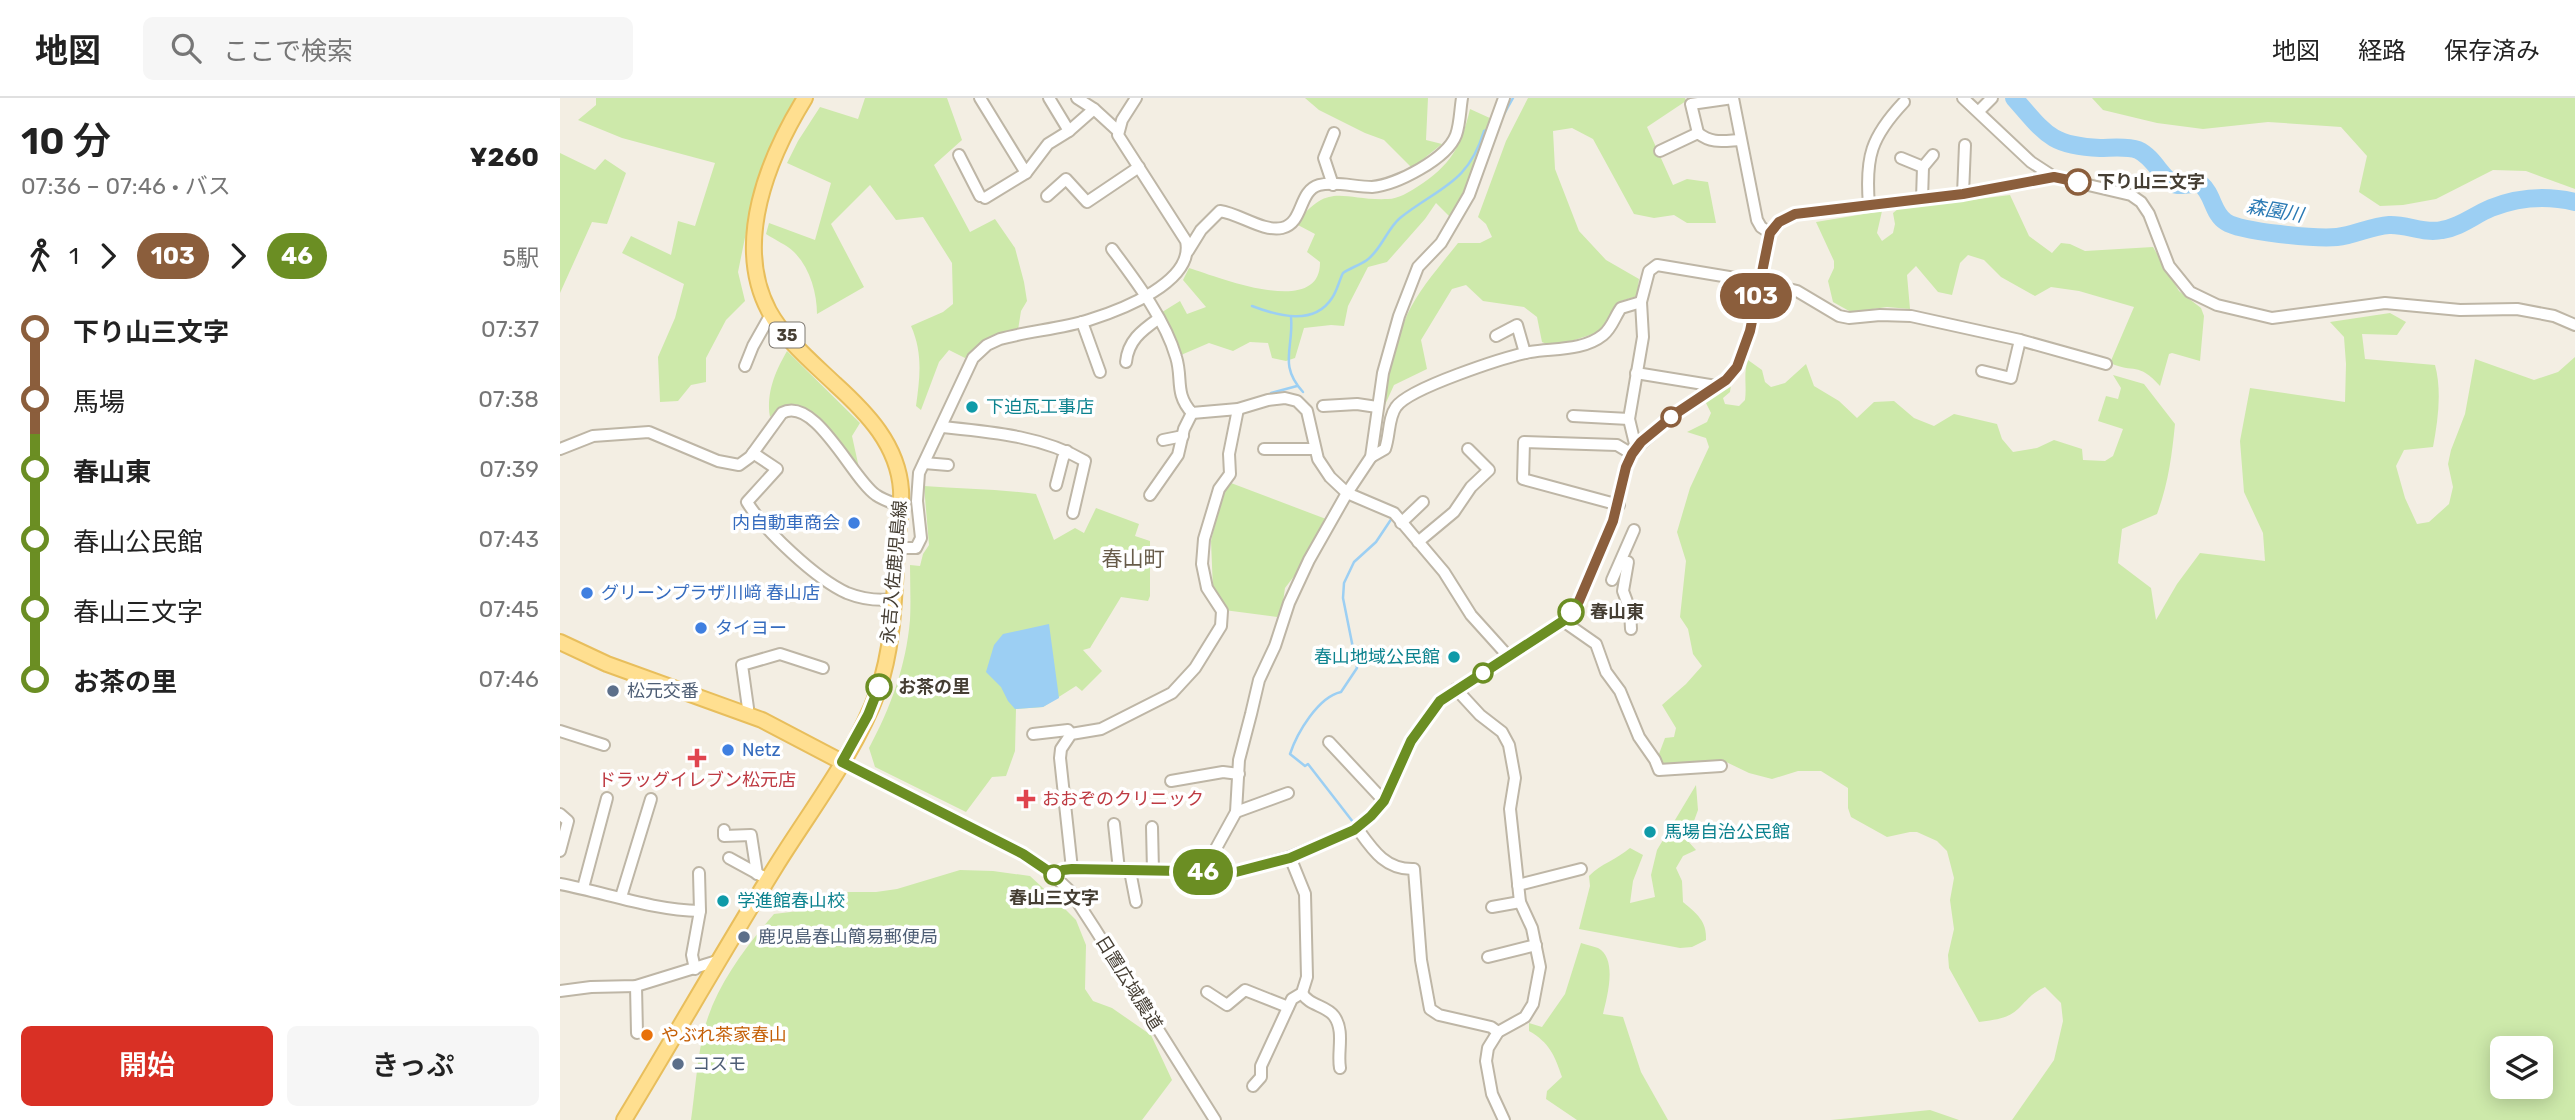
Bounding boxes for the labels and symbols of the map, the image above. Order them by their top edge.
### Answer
marker: 下り山三文字 [2065,169,2091,195]
place label: 下り山三文字 [2097,171,2205,193]
water label: 森園川 [2245,194,2307,227]
line badge: 103 [1716,273,1796,319]
road number: 35 [770,322,804,347]
place label: 下迫瓦工事店 [986,396,1094,418]
marker: 下迫瓦工事店 [964,399,980,415]
unlabelled marker [1661,407,1681,427]
street label: 永吉入佐鹿児島線 [877,499,911,645]
place label: 内自動車商会 [732,512,840,534]
marker: 内自動車商会 [846,515,862,531]
district label: 春山町 [1102,546,1165,571]
place label: グリーンプラザ川﨑 春山店 [601,582,820,604]
marker: グリーンプラザ川﨑 春山店 [579,585,595,601]
marker: 春山東 [1558,599,1584,625]
place label: 春山東 [1590,601,1644,623]
place label: タイヨー [715,617,787,639]
marker: タイヨー [693,620,709,636]
place label: 春山地域公民館 [1314,646,1440,668]
marker: 春山地域公民館 [1446,649,1462,665]
unlabelled marker [1473,663,1493,683]
marker: お茶の里 [866,674,892,700]
place label: お茶の里 [898,676,970,698]
place label: 松元交番 [627,680,699,702]
marker: 松元交番 [605,683,621,699]
place label: Netz [742,739,781,761]
marker: Netz [720,742,736,758]
marker: ドラッグイレブン松元店 [689,750,705,766]
place label: ドラッグイレブン松元店 [598,769,796,791]
place label: おおぞのクリニック [1042,788,1204,810]
marker: おおぞのクリニック [1016,789,1036,809]
place label: 馬場自治公民館 [1664,821,1790,843]
marker: 馬場自治公民館 [1642,824,1658,840]
line badge: 46 [1172,849,1234,895]
marker: 春山三文字 [1044,865,1064,885]
place label: 春山三文字 [1009,887,1099,909]
place label: 学進館春山校 [737,890,845,912]
marker: 学進館春山校 [715,893,731,909]
place label: 鹿児島春山簡易郵便局 [758,926,938,948]
marker: 鹿児島春山簡易郵便局 [736,929,752,945]
street label: 日置広域農道 [1091,931,1167,1035]
place label: やぶれ茶家春山 [661,1024,787,1046]
marker: やぶれ茶家春山 [639,1027,655,1043]
place label: コスモ [692,1053,746,1075]
marker: コスモ [670,1056,686,1072]

